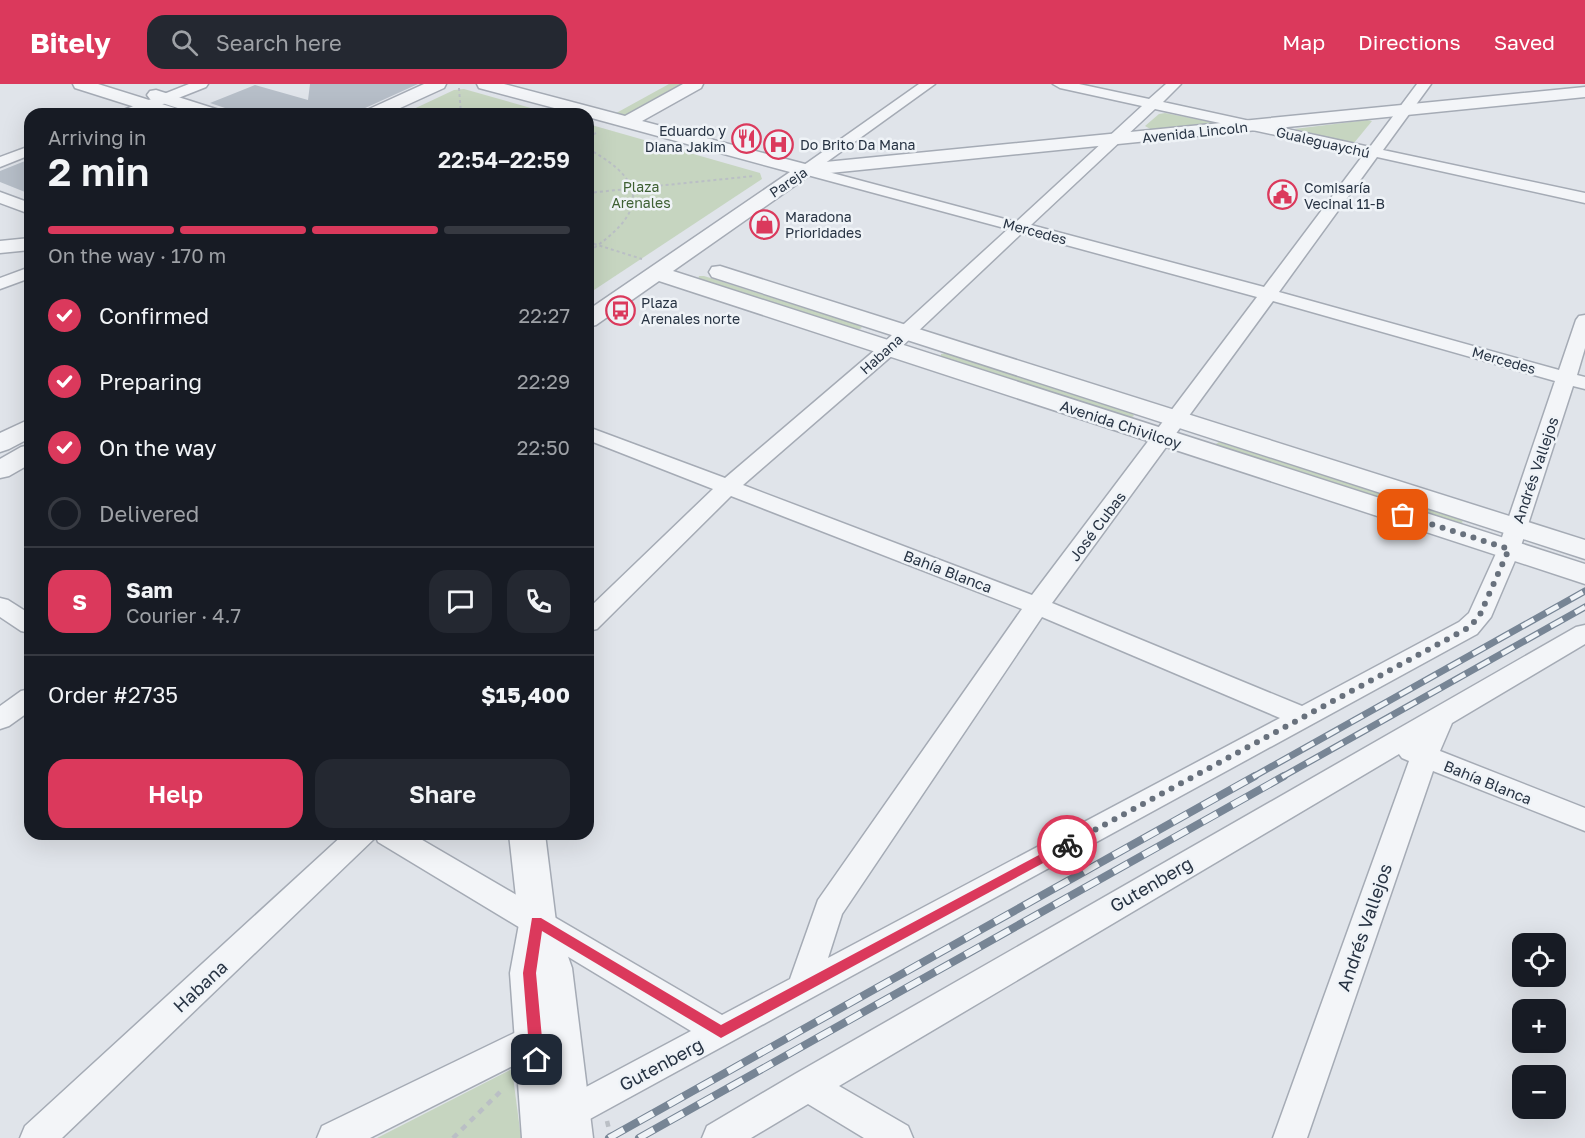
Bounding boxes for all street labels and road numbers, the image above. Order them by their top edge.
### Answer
street label: Avenida Lincoln [1141,118,1249,146]
street label: Gualeguaychú [1274,123,1372,161]
street label: Pareja [766,163,810,201]
street label: Mercedes [1001,214,1069,248]
street label: Habana [856,330,906,378]
street label: Mercedes [1470,343,1538,377]
street label: Avenida Chivilcoy [1058,396,1184,452]
street label: Andrés Vallejos [1508,414,1562,526]
street label: José Cubas [1065,488,1129,564]
street label: Bahía Blanca [901,546,995,596]
street label: Bahía Blanca [1441,756,1535,808]
street label: Gutenberg [1106,852,1196,916]
street label: Andrés Vallejos [1332,860,1396,994]
street label: Habana [168,955,232,1017]
street label: Gutenberg [615,1033,707,1095]

